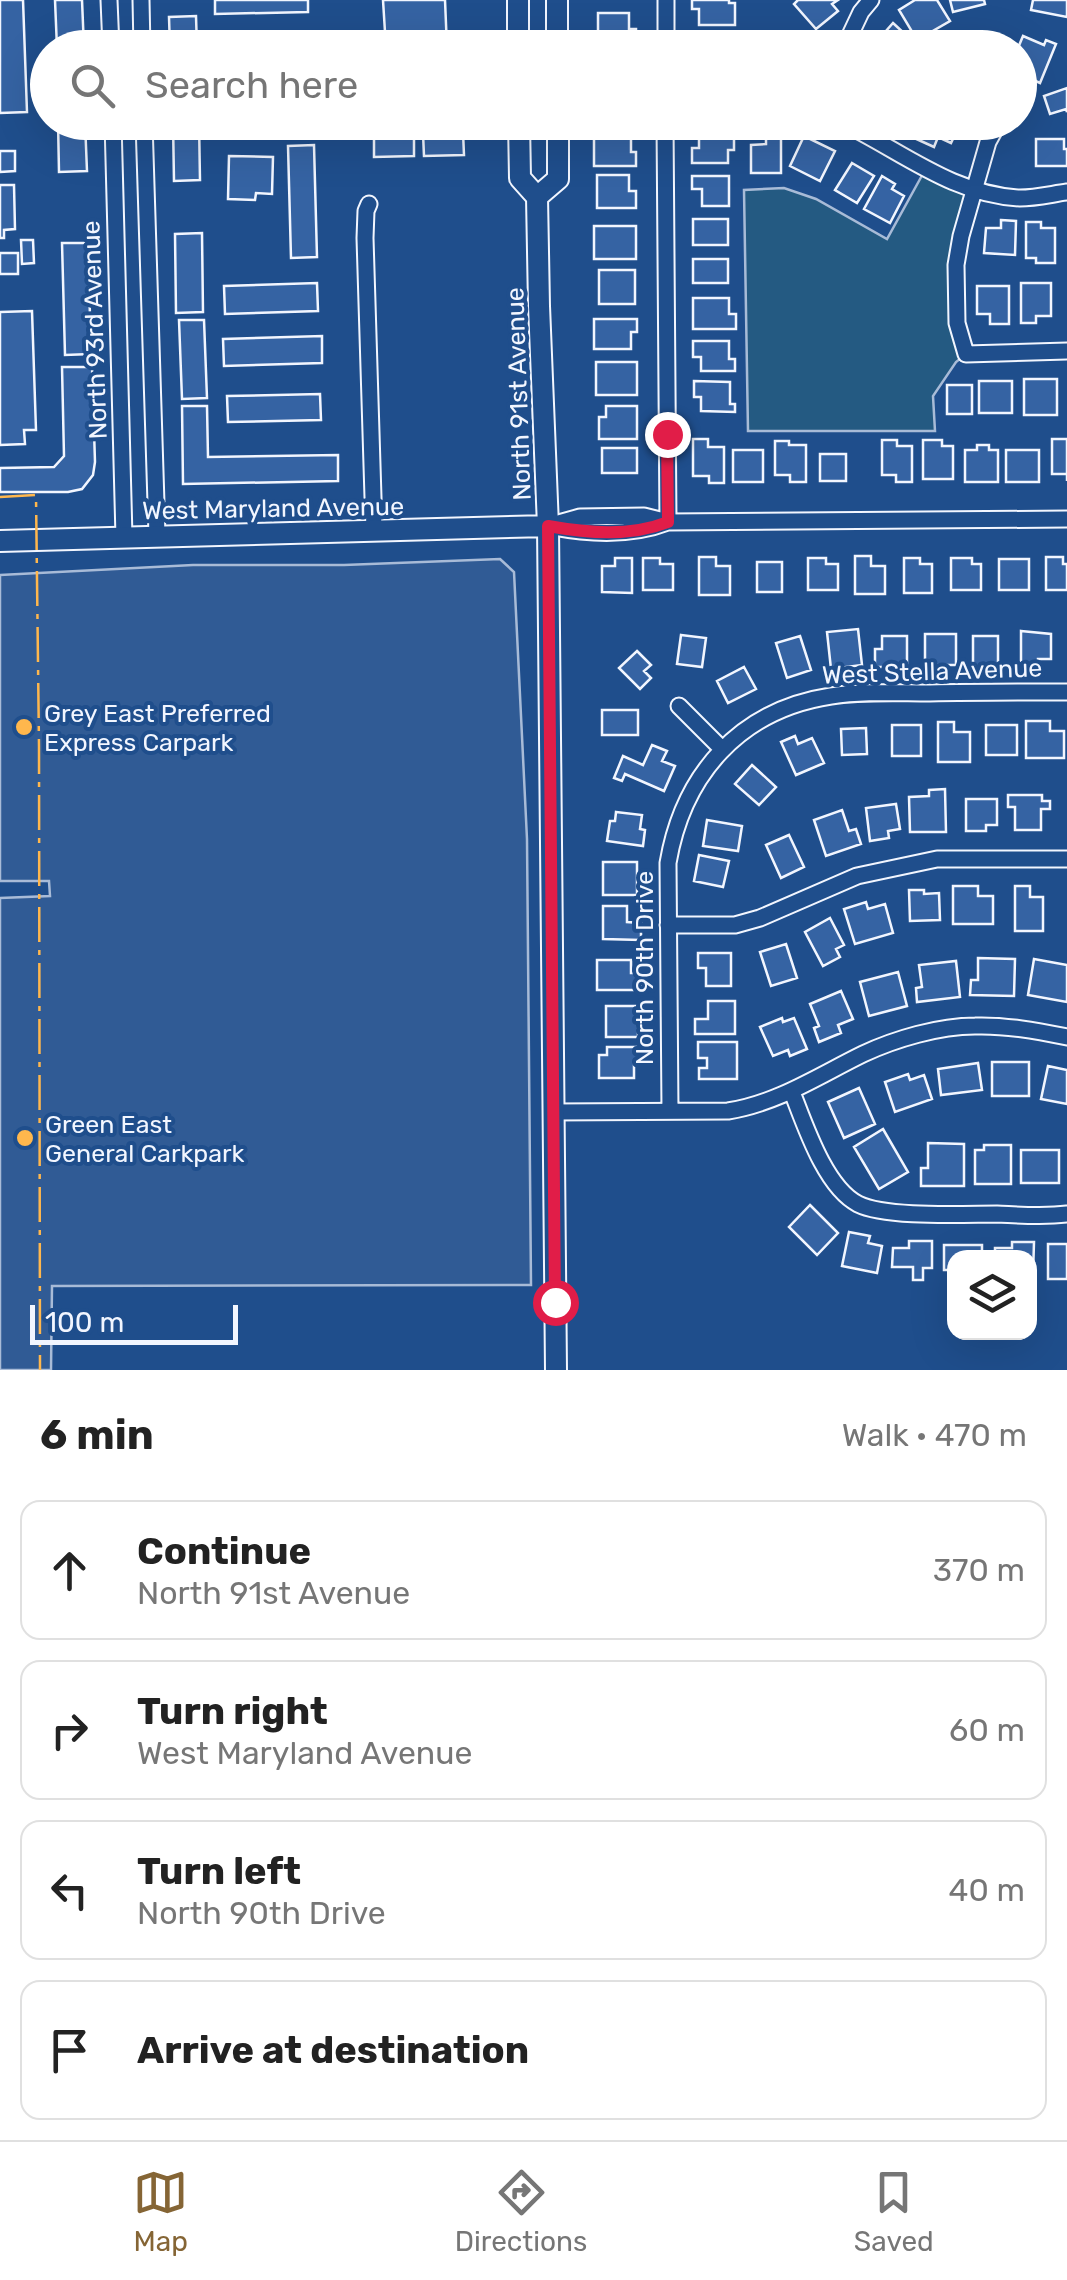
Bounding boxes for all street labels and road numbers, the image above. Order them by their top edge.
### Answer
street label: North 93rd Avenue [76,220,113,440]
street label: North 91st Avenue [500,287,537,501]
street label: West Maryland Avenue [142,492,404,525]
street label: West Stella Avenue [821,653,1043,690]
street label: North 90th Drive [630,871,659,1065]

